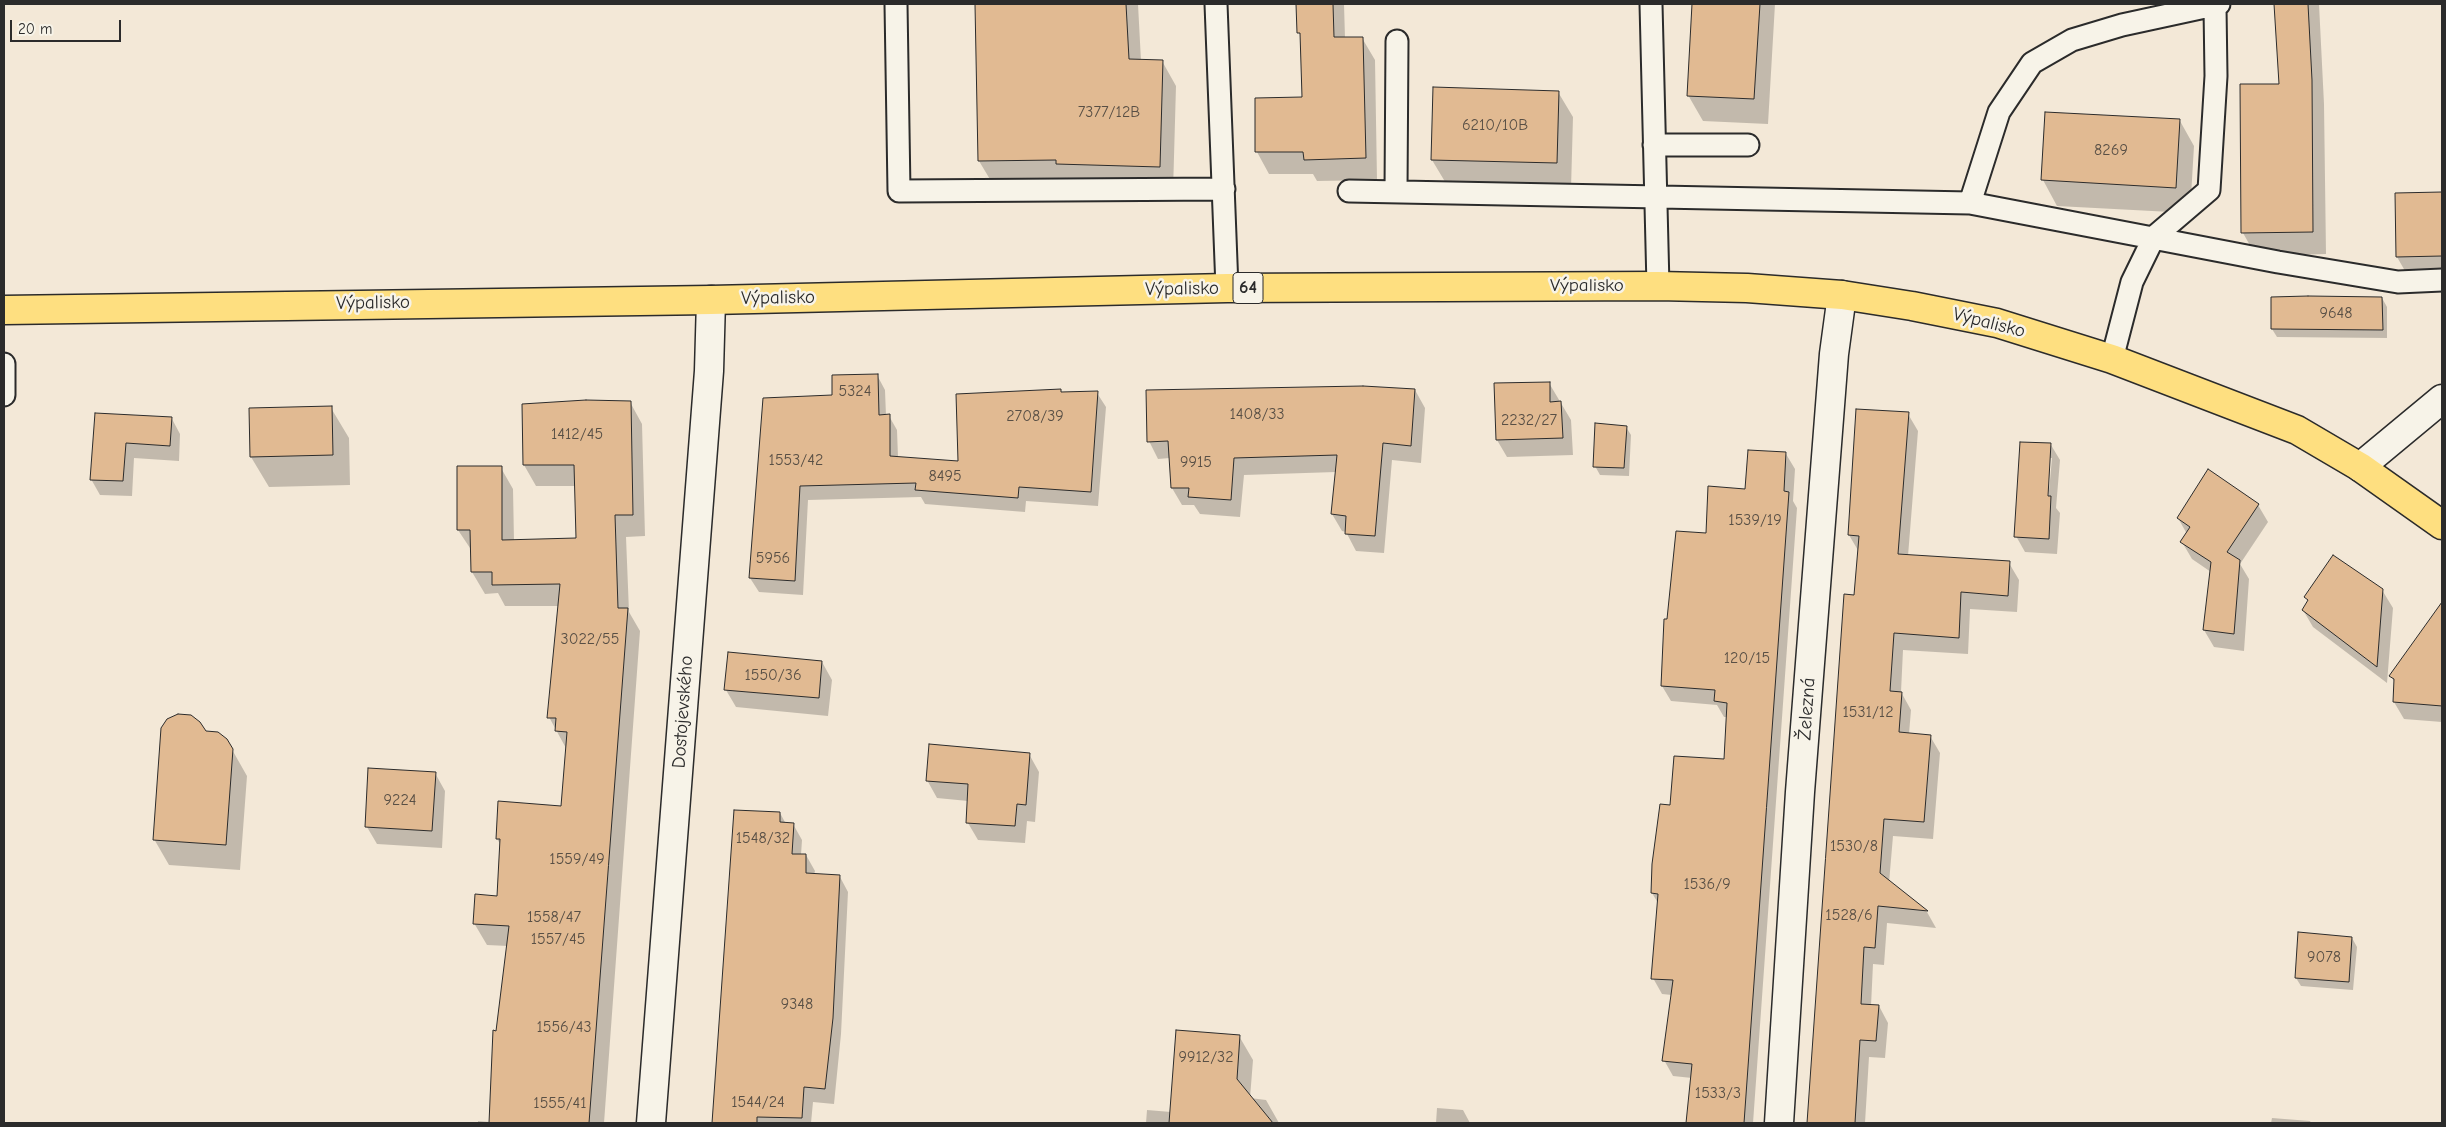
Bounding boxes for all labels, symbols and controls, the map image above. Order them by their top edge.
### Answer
scale bar [12,10,124,42]
text: 20 m [18,20,52,38]
house number: 7377/12B [1078,102,1140,122]
house number: 6210/10B [1462,115,1528,135]
house number: 8269 [2094,140,2128,160]
road number: 64 [1233,272,1263,304]
street label: Výpalisko [1550,275,1624,297]
street label: Výpalisko [1145,277,1219,301]
street label: Výpalisko [741,286,815,310]
street label: Výpalisko [336,291,410,315]
street label: Výpalisko [1950,303,2028,343]
house number: 9648 [2319,303,2353,323]
house number: 5324 [839,381,871,401]
house number: 1408/33 [1229,404,1285,424]
house number: 2708/39 [1006,406,1064,426]
house number: 2232/27 [1501,410,1557,430]
house number: 1412/45 [551,424,603,444]
house number: 1553/42 [769,450,823,470]
house number: 9915 [1180,452,1212,472]
house number: 8495 [928,466,962,486]
house number: 1539/19 [1728,510,1782,530]
house number: 5956 [756,548,790,568]
house number: 3022/55 [561,629,619,649]
house number: 120/15 [1724,648,1770,668]
street label: Dostojevského [668,655,698,769]
house number: 1550/36 [744,665,802,685]
street label: Železná [1793,677,1821,741]
house number: 1531/12 [1842,702,1894,722]
house number: 9224 [384,790,416,810]
house number: 1548/32 [736,828,790,848]
house number: 1530/8 [1830,836,1878,856]
house number: 1559/49 [549,849,605,869]
house number: 1536/9 [1683,874,1731,894]
house number: 1528/6 [1825,905,1873,925]
house number: 1558/47 [527,907,581,927]
house number: 1557/45 [531,929,585,949]
house number: 9078 [2307,947,2341,967]
house number: 9348 [781,994,813,1014]
house number: 1556/43 [536,1017,592,1037]
house number: 9912/32 [1178,1047,1234,1067]
house number: 1533/3 [1695,1083,1741,1103]
house number: 1544/24 [731,1092,785,1112]
house number: 1555/41 [533,1093,587,1113]

